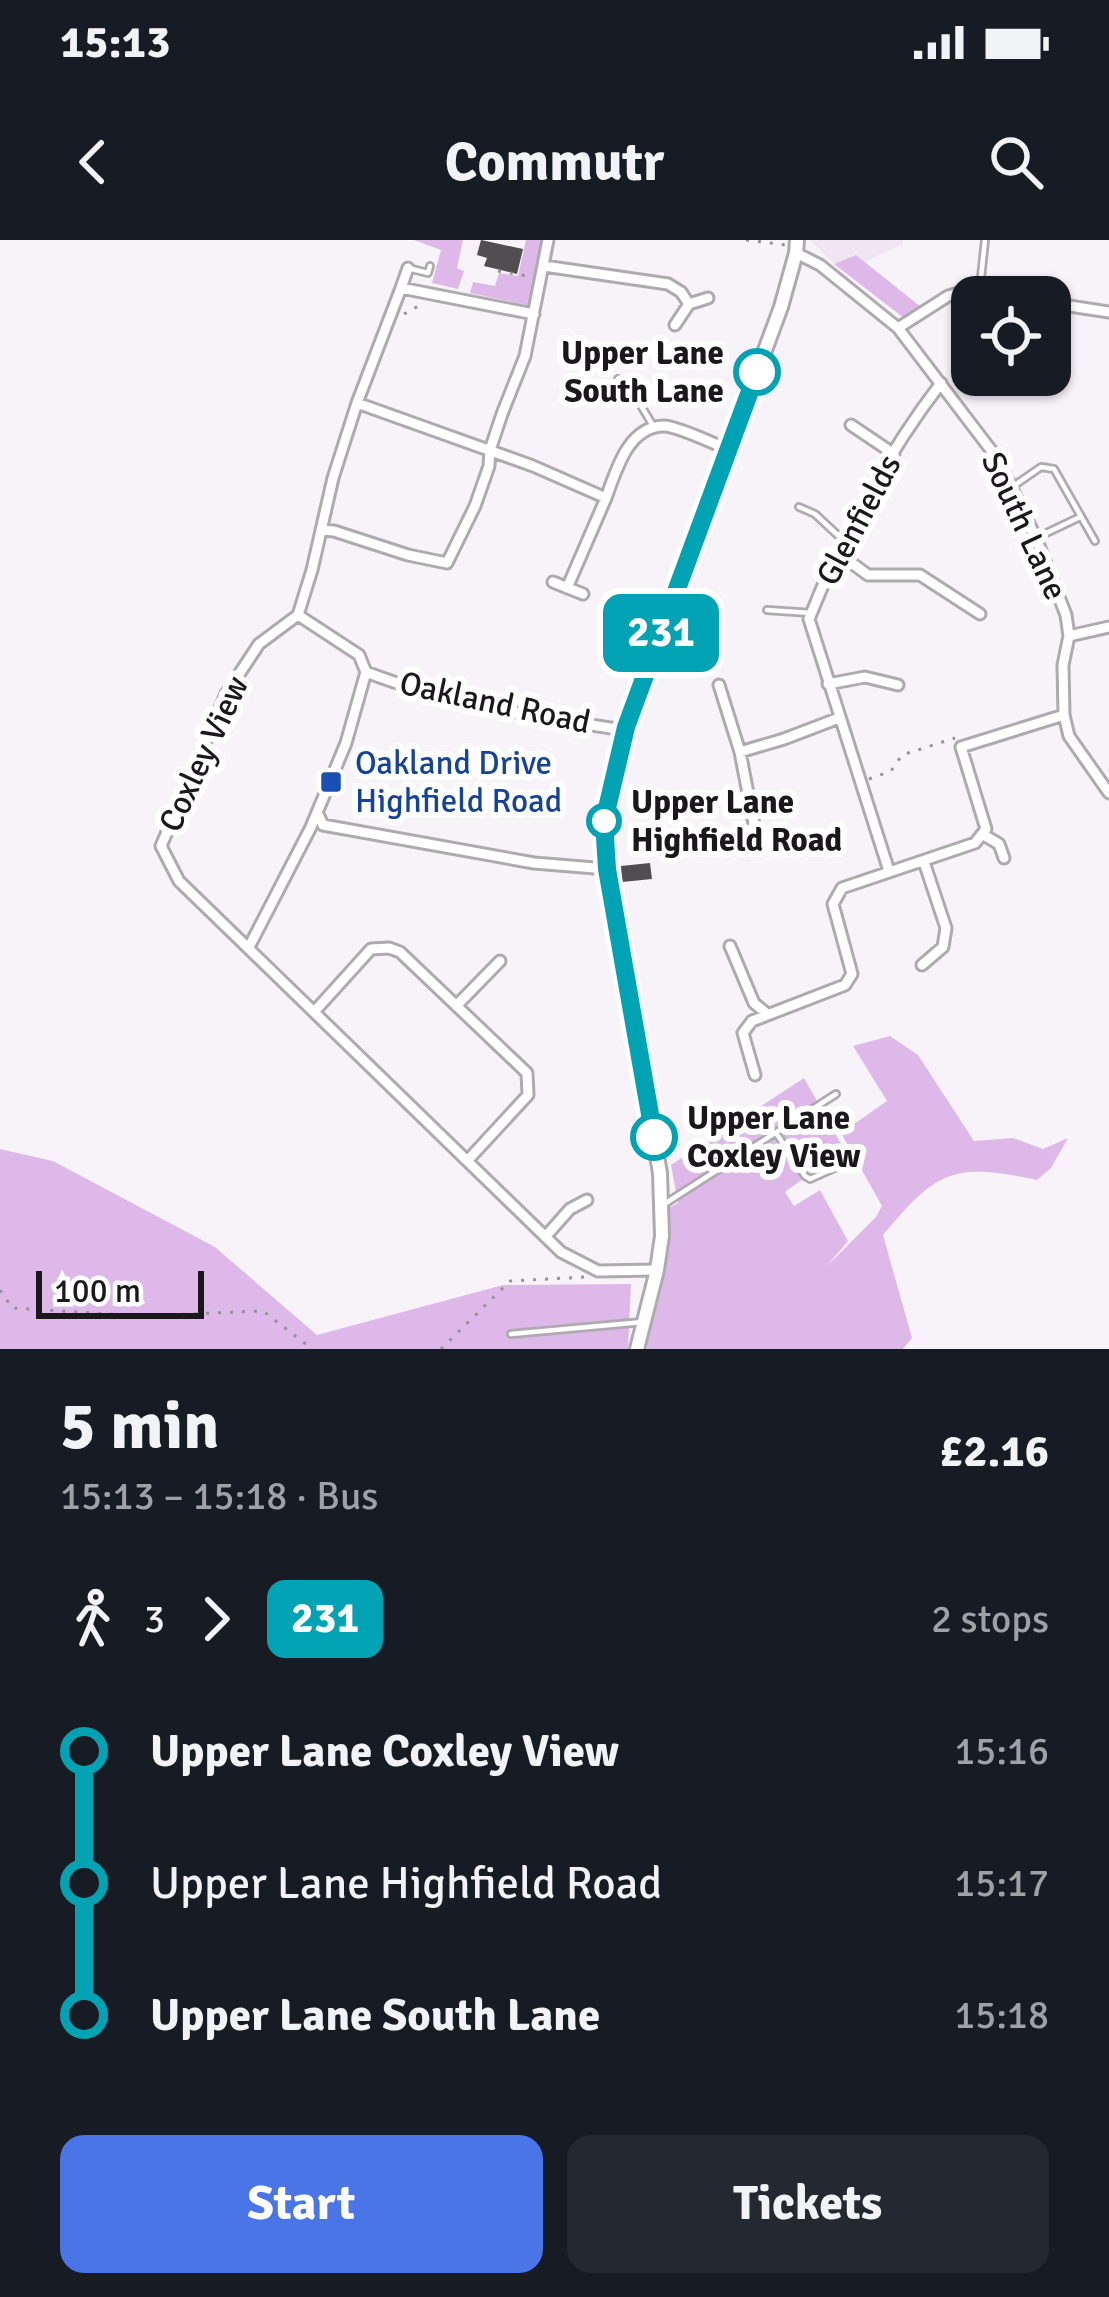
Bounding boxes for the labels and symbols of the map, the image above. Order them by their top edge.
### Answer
place label: Upper Lane South Lane [561,333,724,412]
marker: Upper Lane South Lane [735,350,779,394]
street label: South Lane [972,446,1076,606]
street label: Glenfields [808,448,910,592]
line badge: 231 [592,594,730,672]
street label: Oakland Road [396,663,594,743]
street label: Coxley View [150,669,258,839]
place label: Oakland Drive Highfield Road [355,743,562,822]
marker: Oakland Drive Highfield Road [318,769,344,795]
place label: Upper Lane Highfield Road [631,782,842,861]
marker: Upper Lane Highfield Road [588,805,620,837]
place label: Upper Lane Coxley View [687,1098,860,1177]
marker: Upper Lane Coxley View [632,1115,676,1159]
scale bar [36,1265,204,1318]

